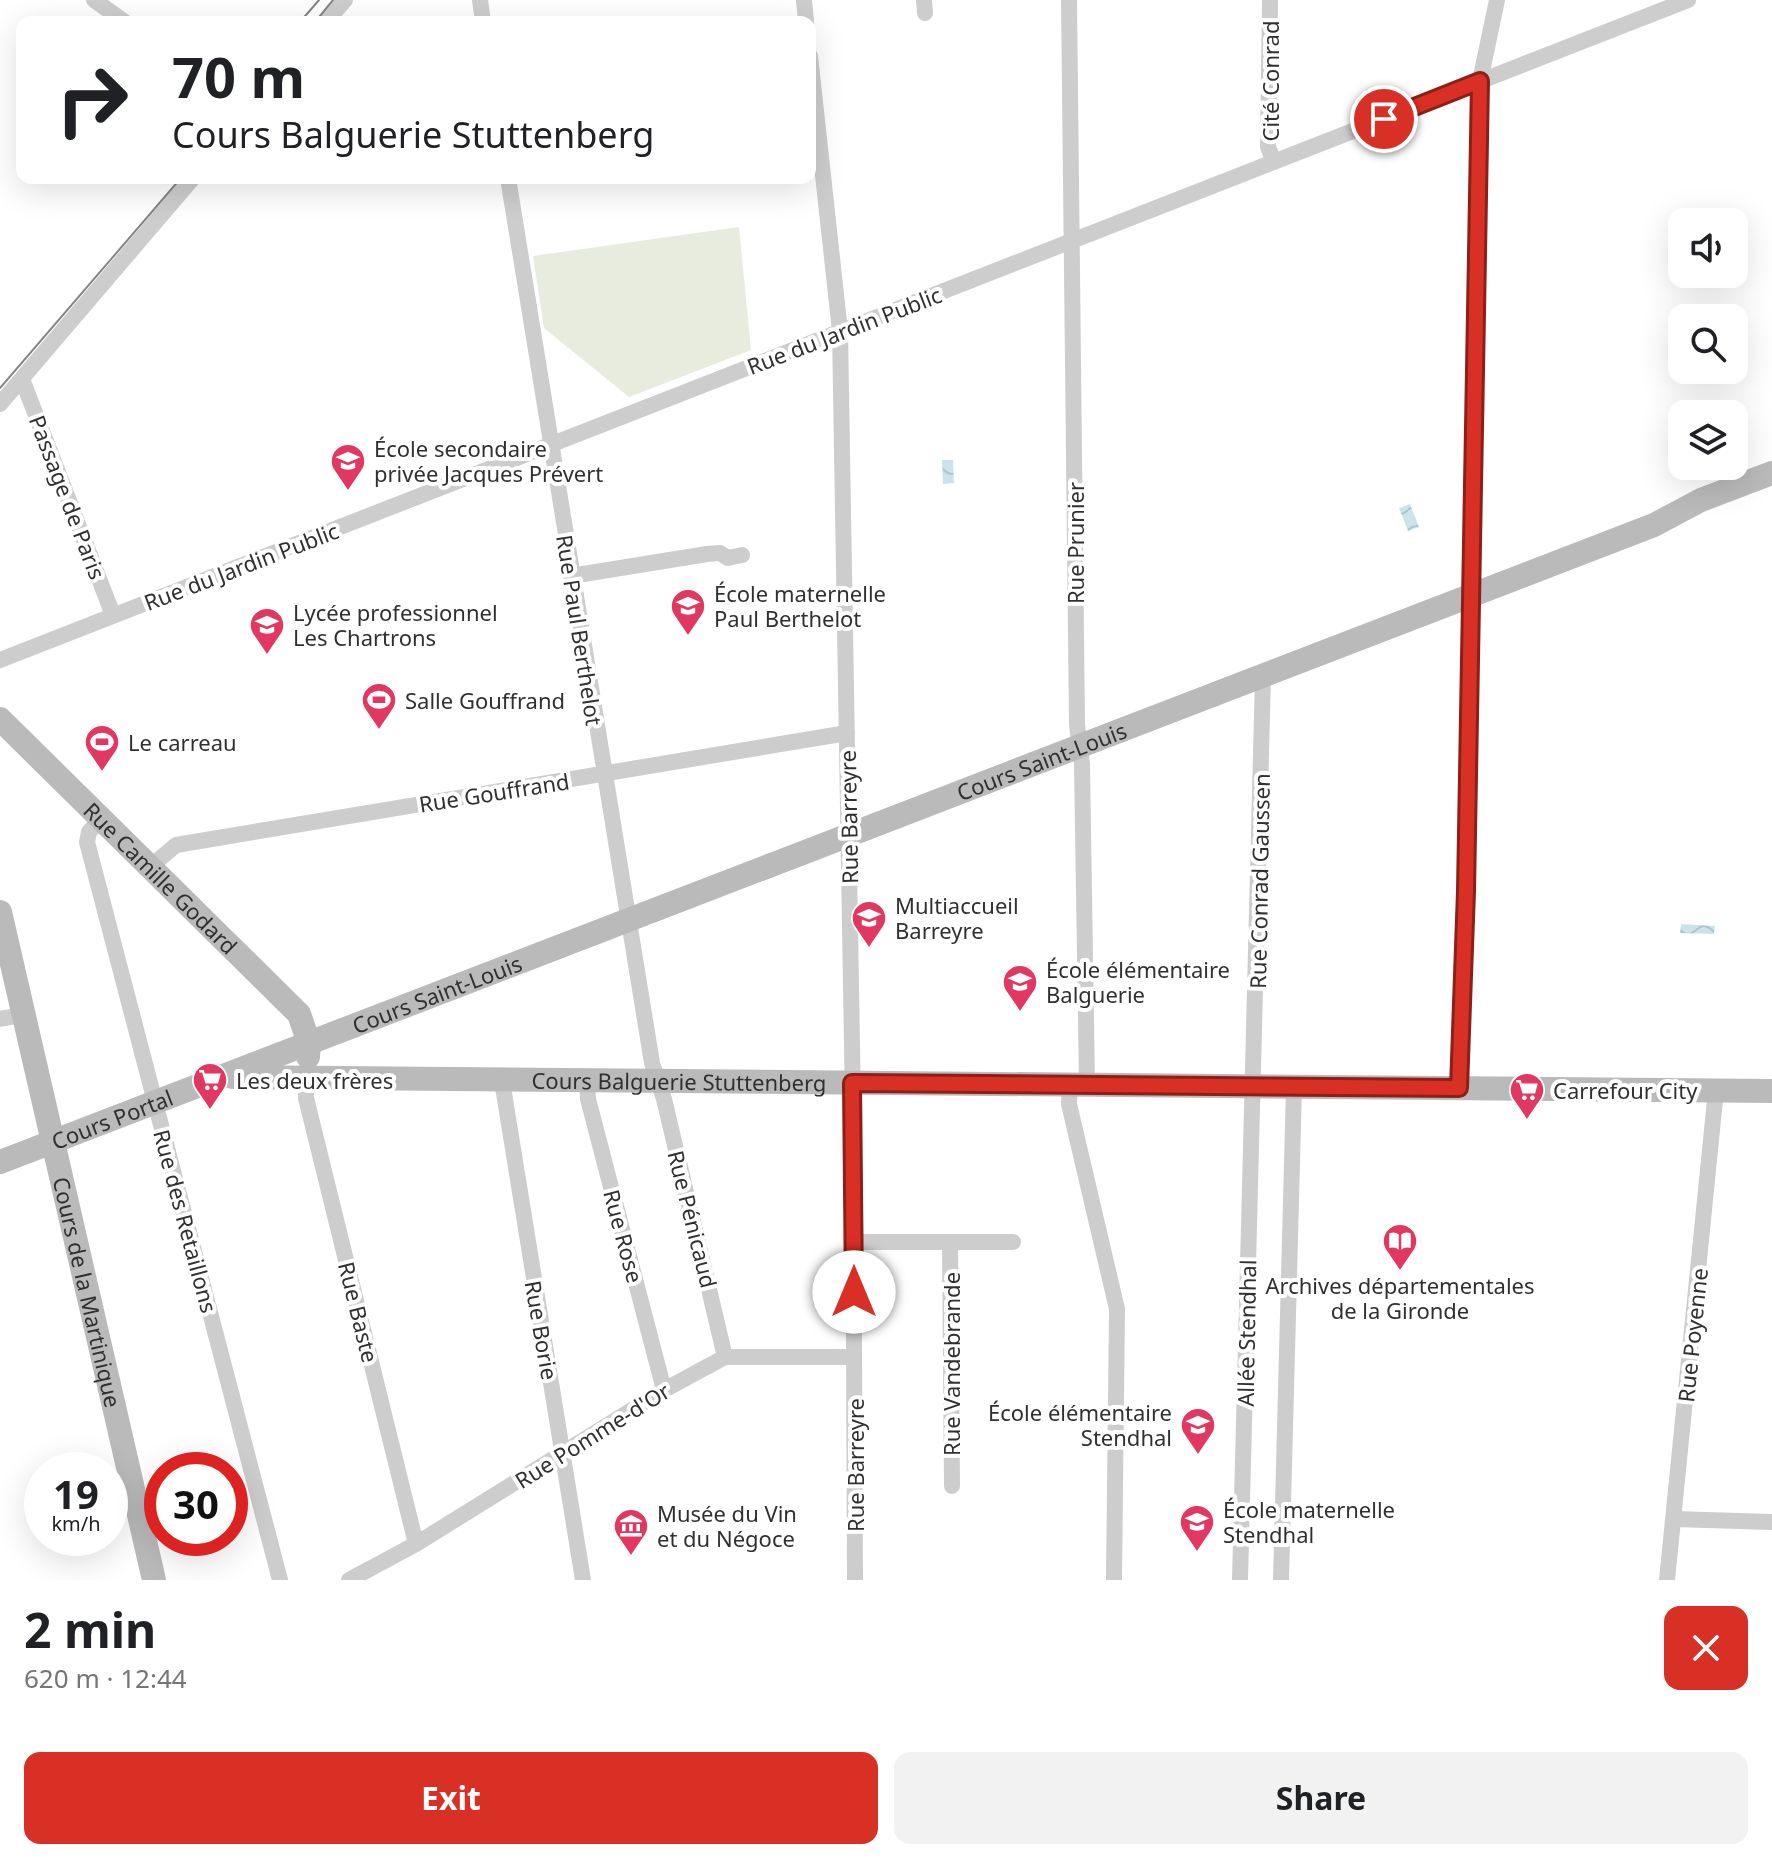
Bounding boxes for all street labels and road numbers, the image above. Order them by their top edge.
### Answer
street label: Cité Conrad [1255,21,1285,141]
street label: Rue du Jardin Public [742,279,946,381]
street label: Passage de Paris [23,411,113,583]
street label: Rue Prunier [1060,482,1090,604]
street label: Rue du Jardin Public [139,515,343,617]
street label: Rue Paul Berthelot [550,532,610,728]
street label: Cours Saint-Louis [952,715,1131,807]
street label: Rue Barreyre [832,750,864,884]
street label: Rue Gouffrand [417,765,571,819]
street label: Rue Conrad Gaussen [1242,773,1276,989]
street label: Rue Camille Godard [77,795,244,960]
street label: Cours Saint-Louis [348,948,526,1040]
street label: Cours Balguerie Stuttenberg [531,1065,827,1097]
street label: Cours Portal [47,1082,177,1156]
street label: Rue des Retaillons [147,1126,225,1316]
street label: Rue Pénicaud [661,1147,725,1291]
street label: Cours de la Martinique [47,1174,129,1410]
street label: Rue Rose [597,1186,651,1286]
street label: Rue Baste [332,1258,386,1366]
street label: Allée Stendhal [1230,1259,1262,1407]
street label: Rue Poyenne [1670,1266,1714,1404]
street label: Rue Vandebrande [936,1272,966,1456]
street label: Rue Borie [519,1278,565,1382]
street label: Rue Pomme-d'Or [509,1375,675,1495]
street label: Rue Barreyre [840,1398,870,1532]

